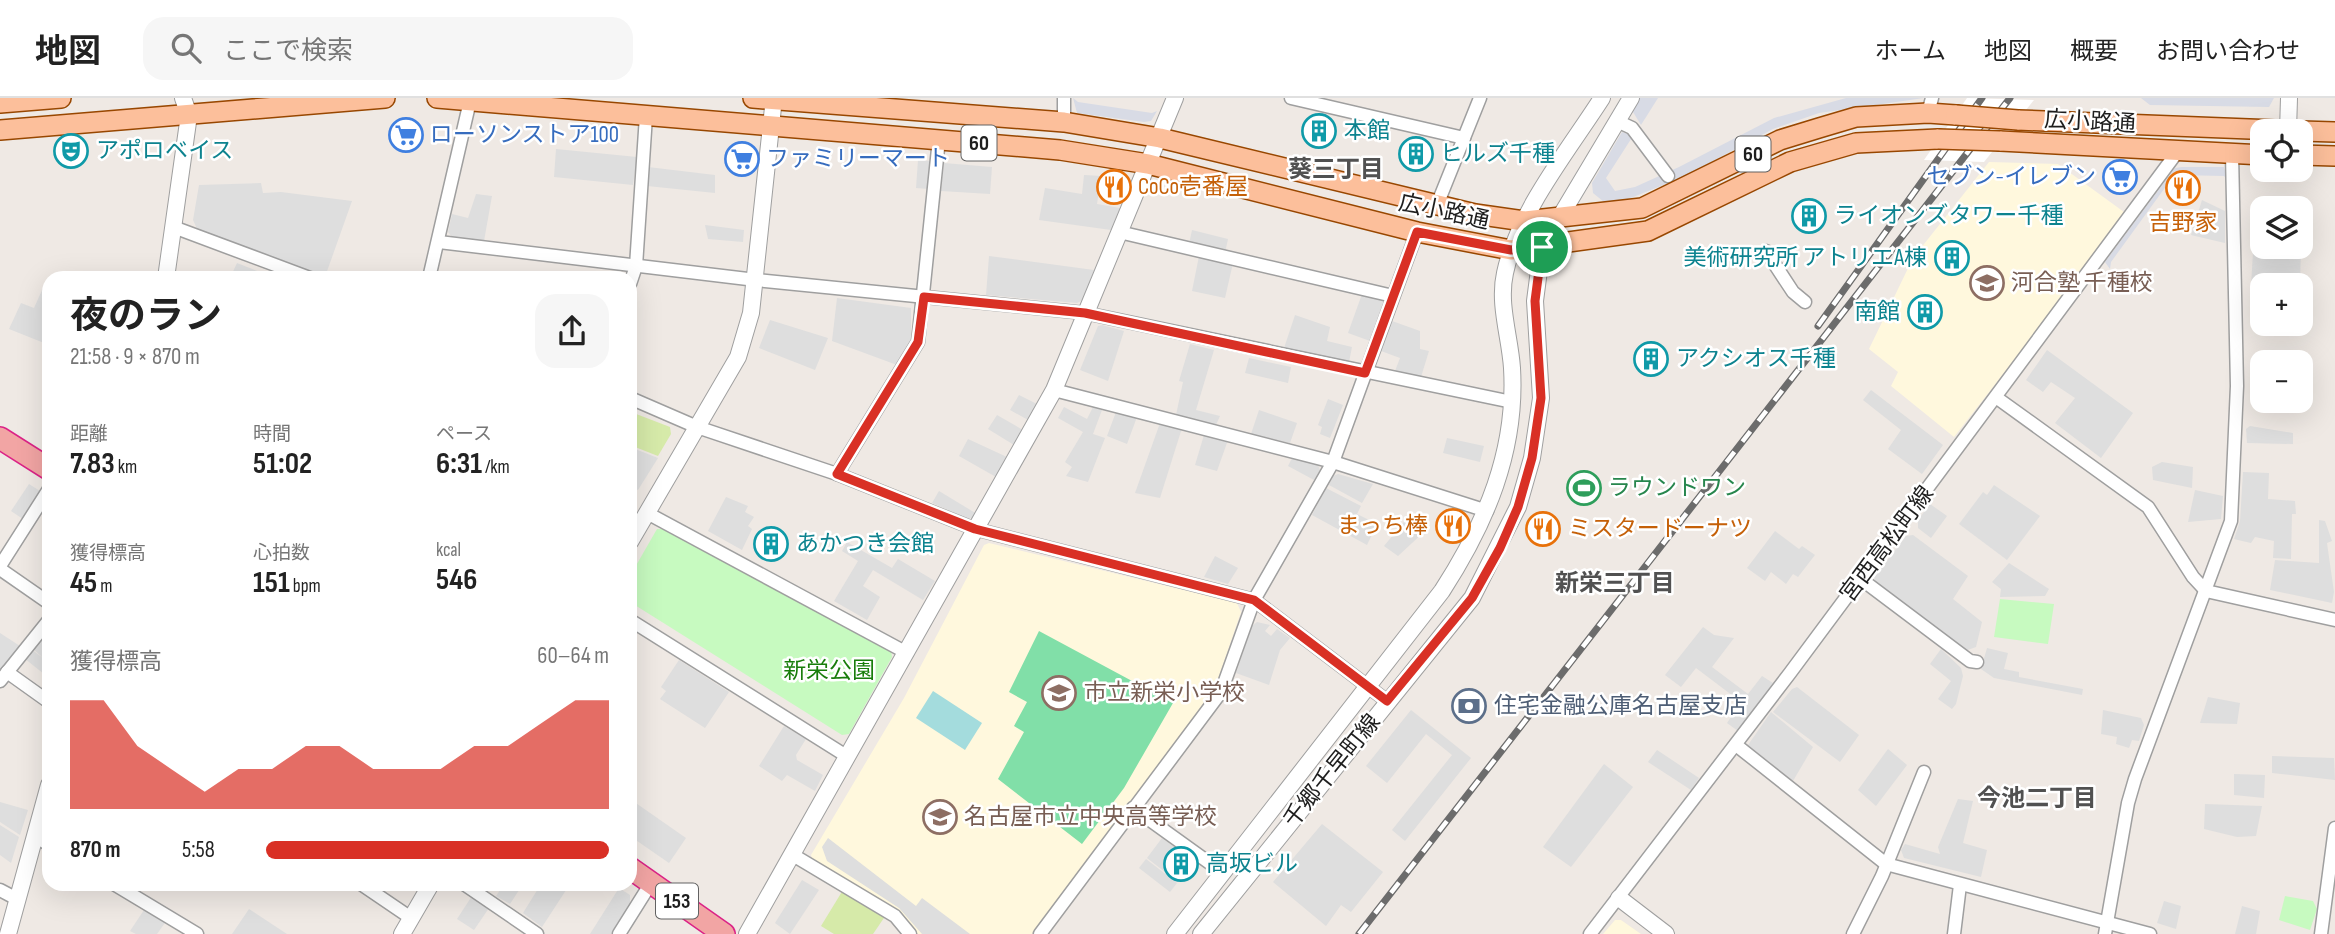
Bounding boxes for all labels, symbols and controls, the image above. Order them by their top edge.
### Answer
search box [143,17,633,80]
icon: search [167,29,205,67]
text: 地図 [35,32,101,72]
text: ここで検索 [223,36,353,67]
text: ホーム [1875,37,1946,66]
text: 地図 [1984,37,2032,66]
text: 概要 [2070,37,2118,66]
text: お問い合わせ [2156,37,2300,66]
street label: 広小路通 [2043,106,2137,138]
building icon: 本館 [1300,112,1338,150]
supermarket icon: ローソンストア100 [387,116,425,154]
place label: 本館 [1344,117,1390,145]
map controls [2250,119,2313,413]
button: locate [2250,119,2313,182]
place label: ローソンストア100 [430,121,619,149]
road number: 60 [962,126,996,160]
theatre icon: アポロベイス [52,132,90,170]
building icon: ヒルズ千種 [1397,135,1435,173]
road number: 60 [1736,136,1770,172]
place label: アポロベイス [96,137,233,165]
supermarket icon: ファミリーマート [723,140,761,178]
place label: ヒルズ千種 [1440,140,1555,168]
place label: ファミリーマート [766,145,950,173]
district label: 葵三丁目 [1288,155,1384,184]
supermarket icon: セブン-イレブン [2101,158,2139,196]
place label: セブン-イレブン [1927,163,2096,191]
restaurant icon: CoCo壱番屋 [1095,168,1133,206]
restaurant icon: 吉野家 [2164,169,2202,207]
place label: CoCo壱番屋 [1138,173,1248,201]
street label: 広小路通 [1396,189,1492,235]
button: layers [2250,196,2313,259]
building icon: ライオンズタワー千種 [1790,197,1828,235]
place label: ライオンズタワー千種 [1834,202,2064,230]
place label: 吉野家 [2149,209,2218,237]
pin [1512,217,1572,277]
icon: arrive [1523,228,1561,266]
building icon: 美術研究所 アトリエA棟 [1933,239,1971,277]
place label: 美術研究所 アトリエA棟 [1683,244,1927,272]
school or university icon: 河合塾 千種校 [1968,264,2006,302]
place label: 河合塾 千種校 [2011,269,2153,297]
button: + [2250,273,2313,336]
building icon: 南館 [1906,293,1944,331]
text: 夜のラン [70,294,222,339]
button: share [535,294,609,368]
place label: 南館 [1854,298,1900,326]
building icon: アクシオス千種 [1632,340,1670,378]
text: 21:58 · 9 × 870 m [70,343,200,371]
place label: アクシオス千種 [1676,345,1836,373]
button: − [2250,350,2313,413]
text: 距離 [70,423,108,446]
text: 時間 [253,423,291,446]
text: ペース [436,423,492,446]
text: 7.83 [70,446,115,482]
text: 51:02 [253,446,312,482]
text: 6:31 [436,446,482,482]
text: km [115,456,137,479]
text: /km [482,456,510,479]
sports icon: ラウンドワン [1565,469,1603,507]
place label: ラウンドワン [1608,474,1746,502]
street label: 宮西高松町線 [1834,480,1940,608]
restaurant icon: まっち棒 [1434,507,1472,545]
restaurant icon: ミスタードーナツ [1524,510,1562,548]
place label: まっち棒 [1337,512,1428,540]
place label: ミスタードーナツ [1568,515,1752,543]
building icon: あかつき会館 [752,525,790,563]
place label: あかつき会館 [796,530,934,558]
text: kcal [436,539,461,562]
text: 獲得標高 [70,542,146,565]
text: 心拍数 [253,542,310,565]
text: 546 [436,562,477,598]
text: 45 [70,565,97,601]
text: 151 [253,565,290,601]
district label: 新栄三丁目 [1555,569,1675,598]
text: m [97,575,112,598]
text: bpm [290,575,321,598]
text: 60–64 m [537,642,609,670]
text: 獲得標高 [70,648,162,676]
park label: 新栄公園 [783,657,875,685]
school or university icon: 市立新栄小学校 [1040,674,1078,712]
place label: 市立新栄小学校 [1084,679,1245,707]
bank icon: 住宅金融公庫名古屋支店 [1450,687,1488,725]
place label: 住宅金融公庫名古屋支店 [1494,692,1747,720]
street label: 千郷千早町線 [1278,709,1386,833]
district label: 今池二丁目 [1977,784,2097,813]
school or university icon: 名古屋市立中央高等学校 [921,798,959,836]
place label: 名古屋市立中央高等学校 [964,803,1217,831]
text: 870 m [70,836,121,864]
text: 5:58 [182,836,215,864]
building icon: 高坂ビル [1162,845,1200,883]
place label: 高坂ビル [1206,850,1298,878]
road number: 153 [656,884,698,918]

